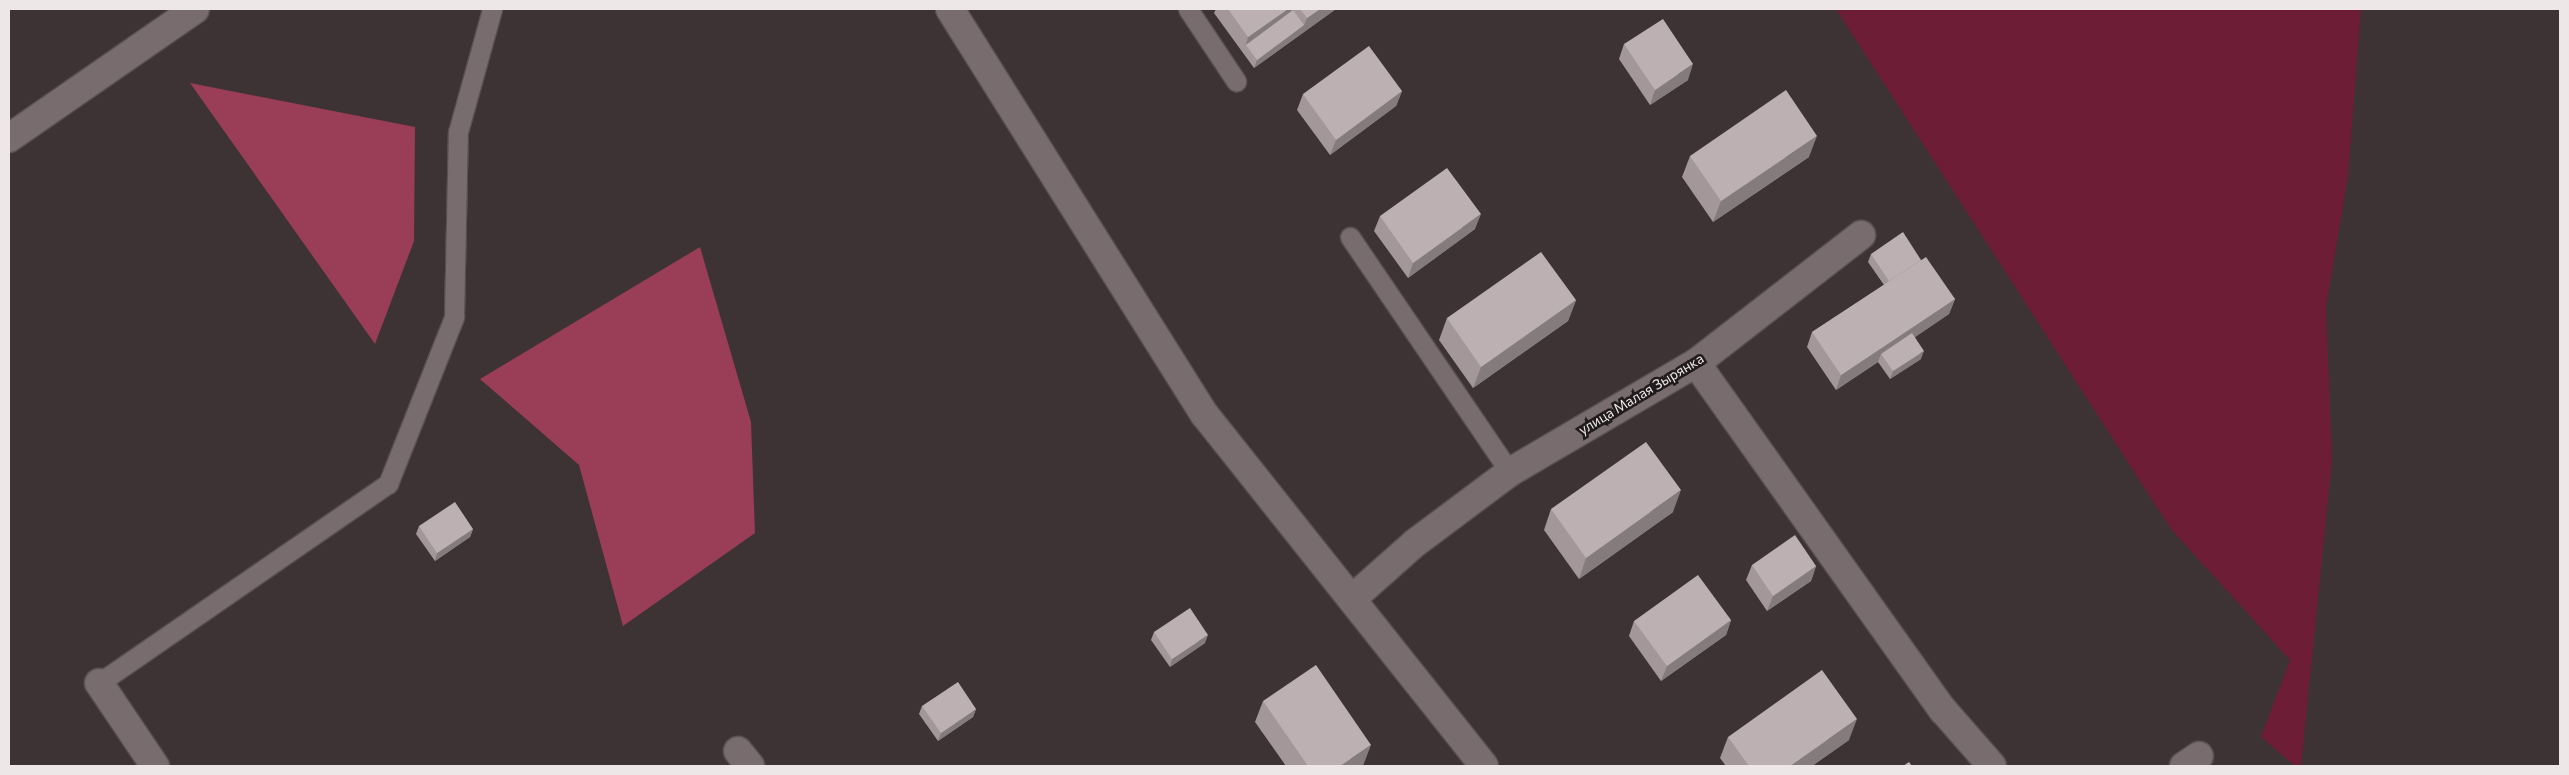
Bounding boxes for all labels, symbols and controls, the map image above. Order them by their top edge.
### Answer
street label: улица Малая Зырянка [1575,350,1707,438]

